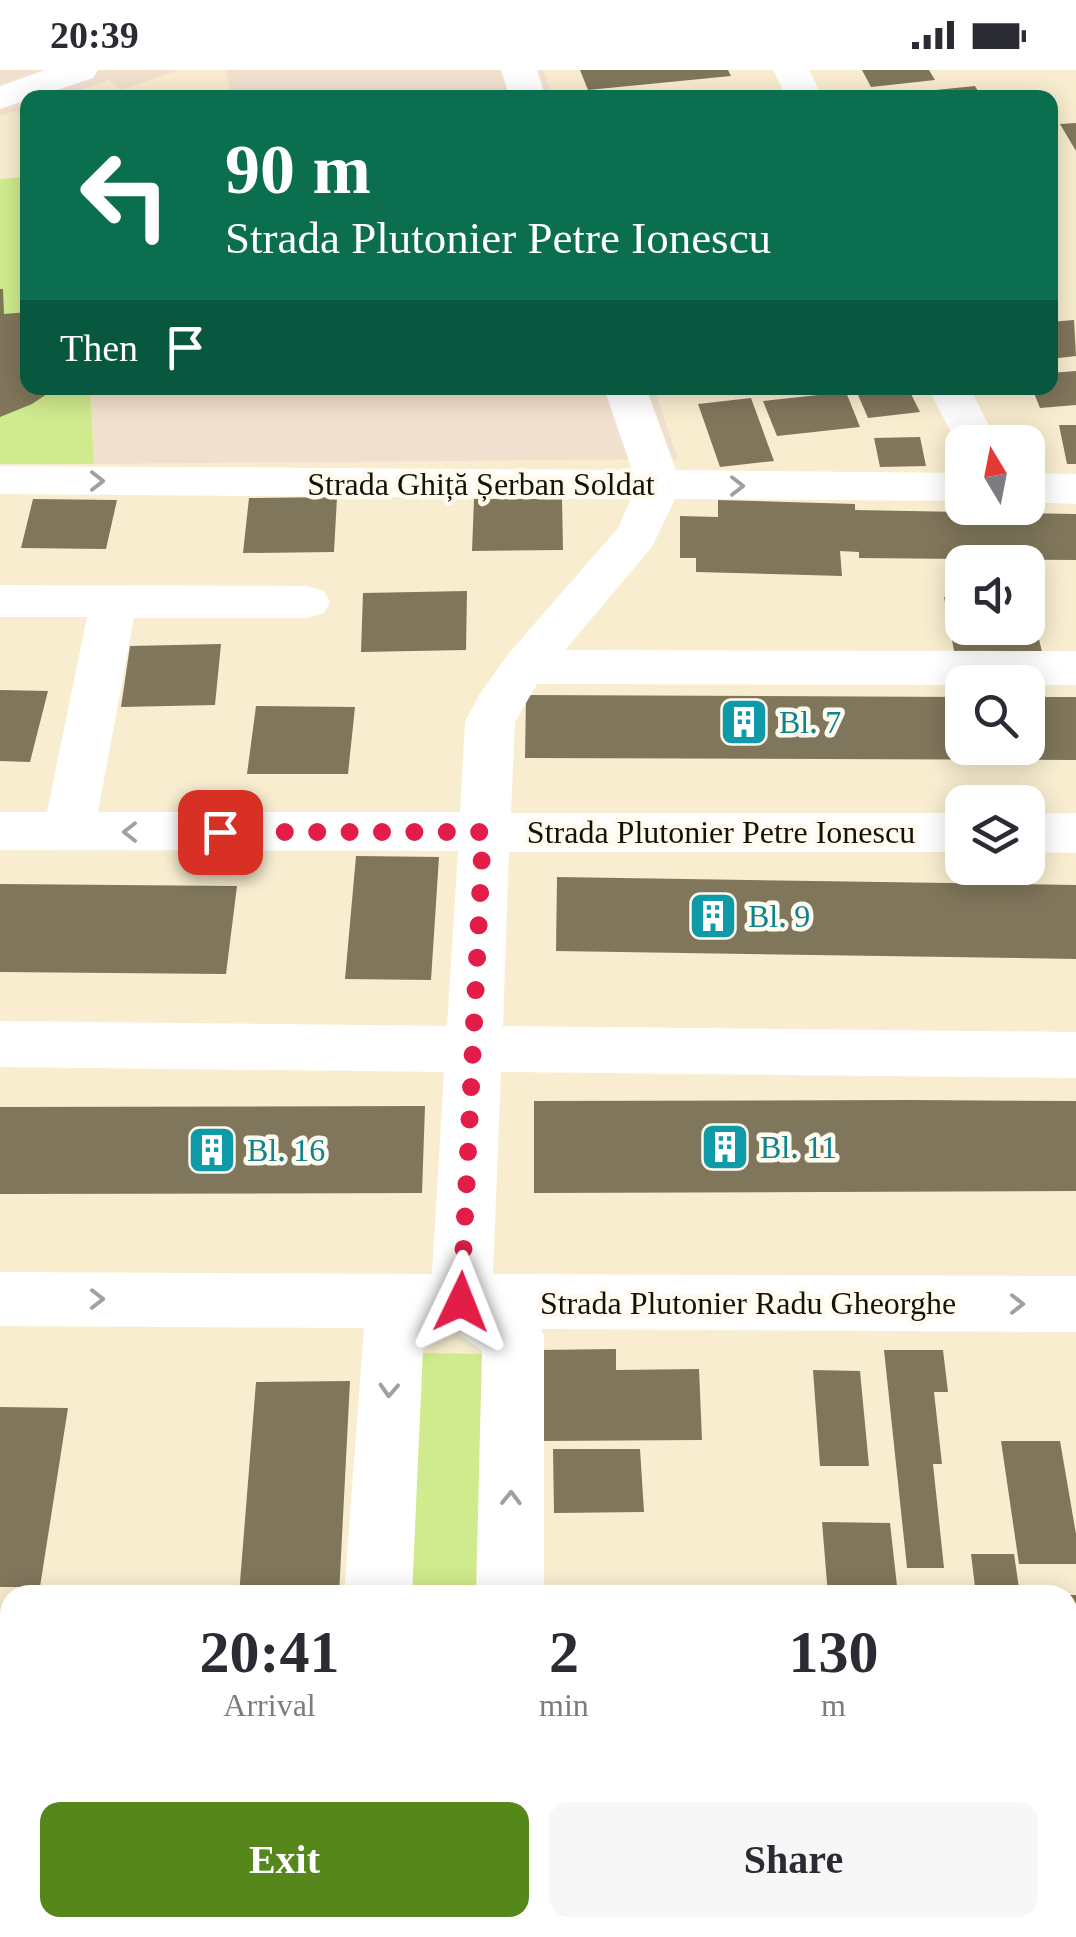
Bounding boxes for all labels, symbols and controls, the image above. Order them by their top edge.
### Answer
text: 20:39 [50,14,139,56]
icon: left [60,130,190,260]
text: 90 m [225,131,371,208]
text: Strada Plutonier Petre Ionescu [225,213,771,263]
icon: arrive [158,320,213,375]
text: Then [60,327,138,369]
north arrow [945,425,1045,525]
map controls [945,425,1045,885]
street label: Strada Ghiță Șerban Soldat [307,466,655,502]
one-way arrow [90,470,106,492]
one-way arrow [730,475,746,497]
button: sound [945,545,1045,645]
button: search [945,665,1045,765]
building icon: Bl. 7 [718,696,770,748]
place label: Bl. 7 [779,704,841,740]
button: layers [945,785,1045,885]
pin [178,790,263,875]
icon: arrive [193,805,248,860]
street label: Strada Plutonier Petre Ionescu [527,814,915,850]
one-way arrow [122,821,138,843]
building icon: Bl. 9 [687,890,739,942]
place label: Bl. 9 [748,898,810,934]
building icon: Bl. 11 [699,1121,751,1173]
building icon: Bl. 16 [186,1124,238,1176]
place label: Bl. 11 [760,1129,837,1165]
place label: Bl. 16 [247,1132,325,1168]
position arrow [409,1250,513,1354]
street label: Strada Plutonier Radu Gheorghe [540,1285,956,1321]
one-way arrow [90,1288,106,1310]
one-way arrow [1010,1293,1026,1314]
one-way arrow [379,1382,400,1398]
one-way arrow [500,1489,522,1504]
text: 20:41 [200,1619,340,1685]
text: 2 [549,1619,579,1685]
text: 130 [788,1619,878,1685]
text: Arrival [223,1687,316,1723]
text: min [539,1687,589,1723]
text: m [821,1687,846,1723]
button: Exit [40,1802,529,1917]
button: Share [549,1802,1038,1917]

